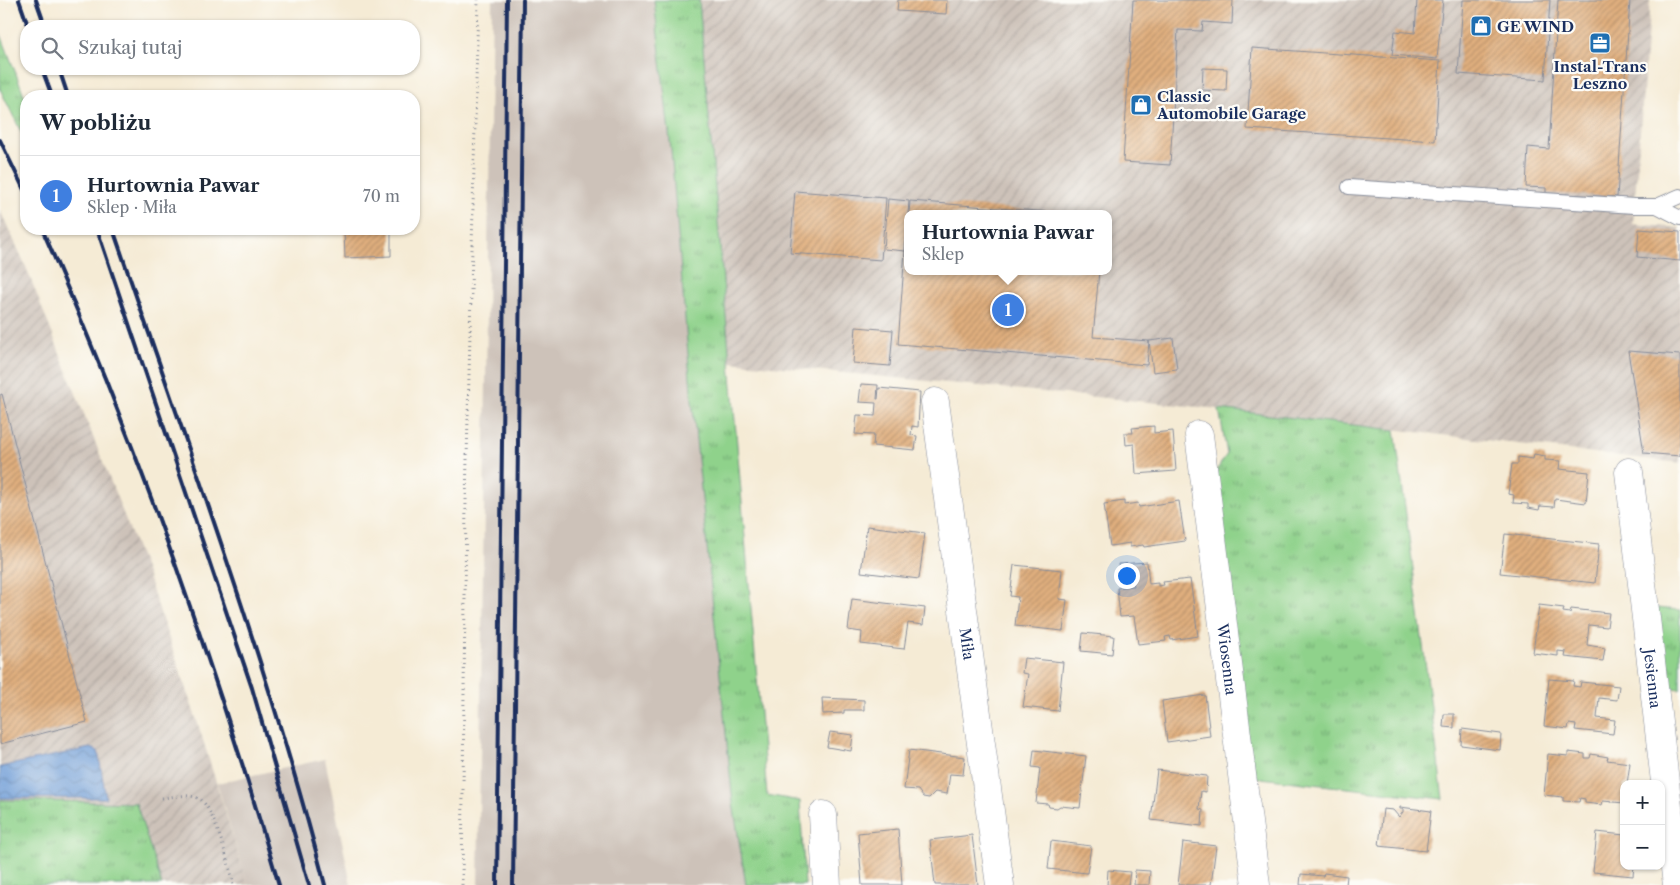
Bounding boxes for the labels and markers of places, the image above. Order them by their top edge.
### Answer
shop icon: GE WIND [1469,14,1493,38]
place label: GE WIND [1497,17,1574,36]
office icon: Instal-Trans Leszno [1588,31,1612,55]
place label: Instal-Trans Leszno [1554,57,1646,93]
place label: Classic Automobile Garage [1156,87,1306,123]
shop icon: Classic Automobile Garage [1129,93,1153,117]
pin: 1 [992,291,1024,329]

